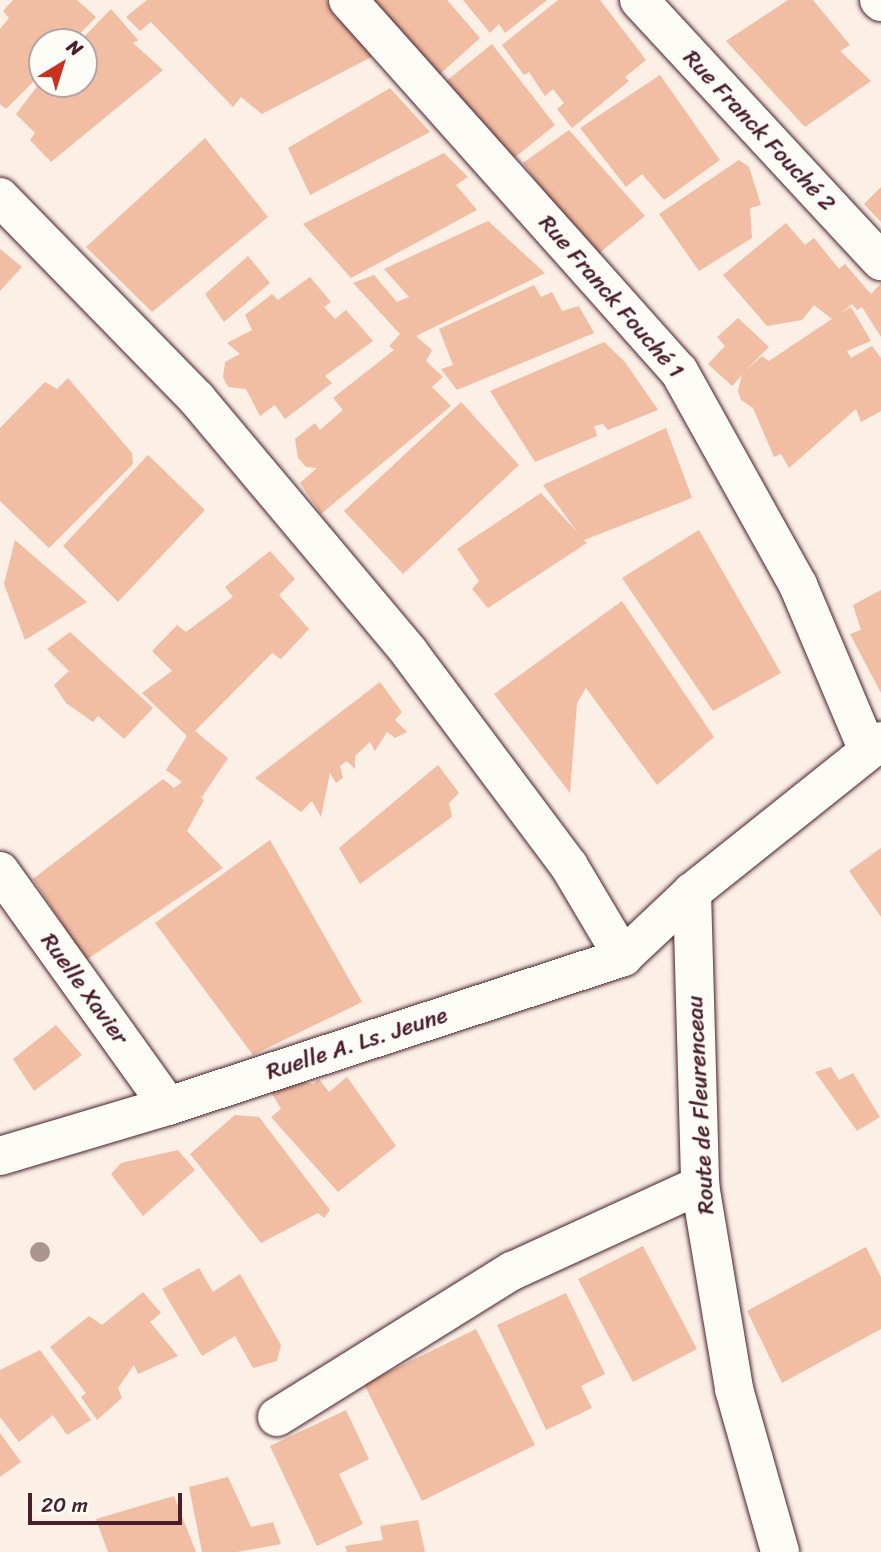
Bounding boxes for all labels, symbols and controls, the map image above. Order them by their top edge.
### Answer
north arrow [28,28,98,98]
text: N [60,31,90,65]
street label: Rue Franck Fouché 2 [677,44,841,218]
street label: Rue Franck Fouché 1 [533,210,689,384]
street label: Ruelle Xavier [34,928,134,1050]
street label: Route de Fleurenceau [682,995,720,1215]
street label: Ruelle A. Ls. Jeune [263,1002,451,1086]
scale bar [32,1478,186,1522]
text: 20 m [41,1486,88,1524]

